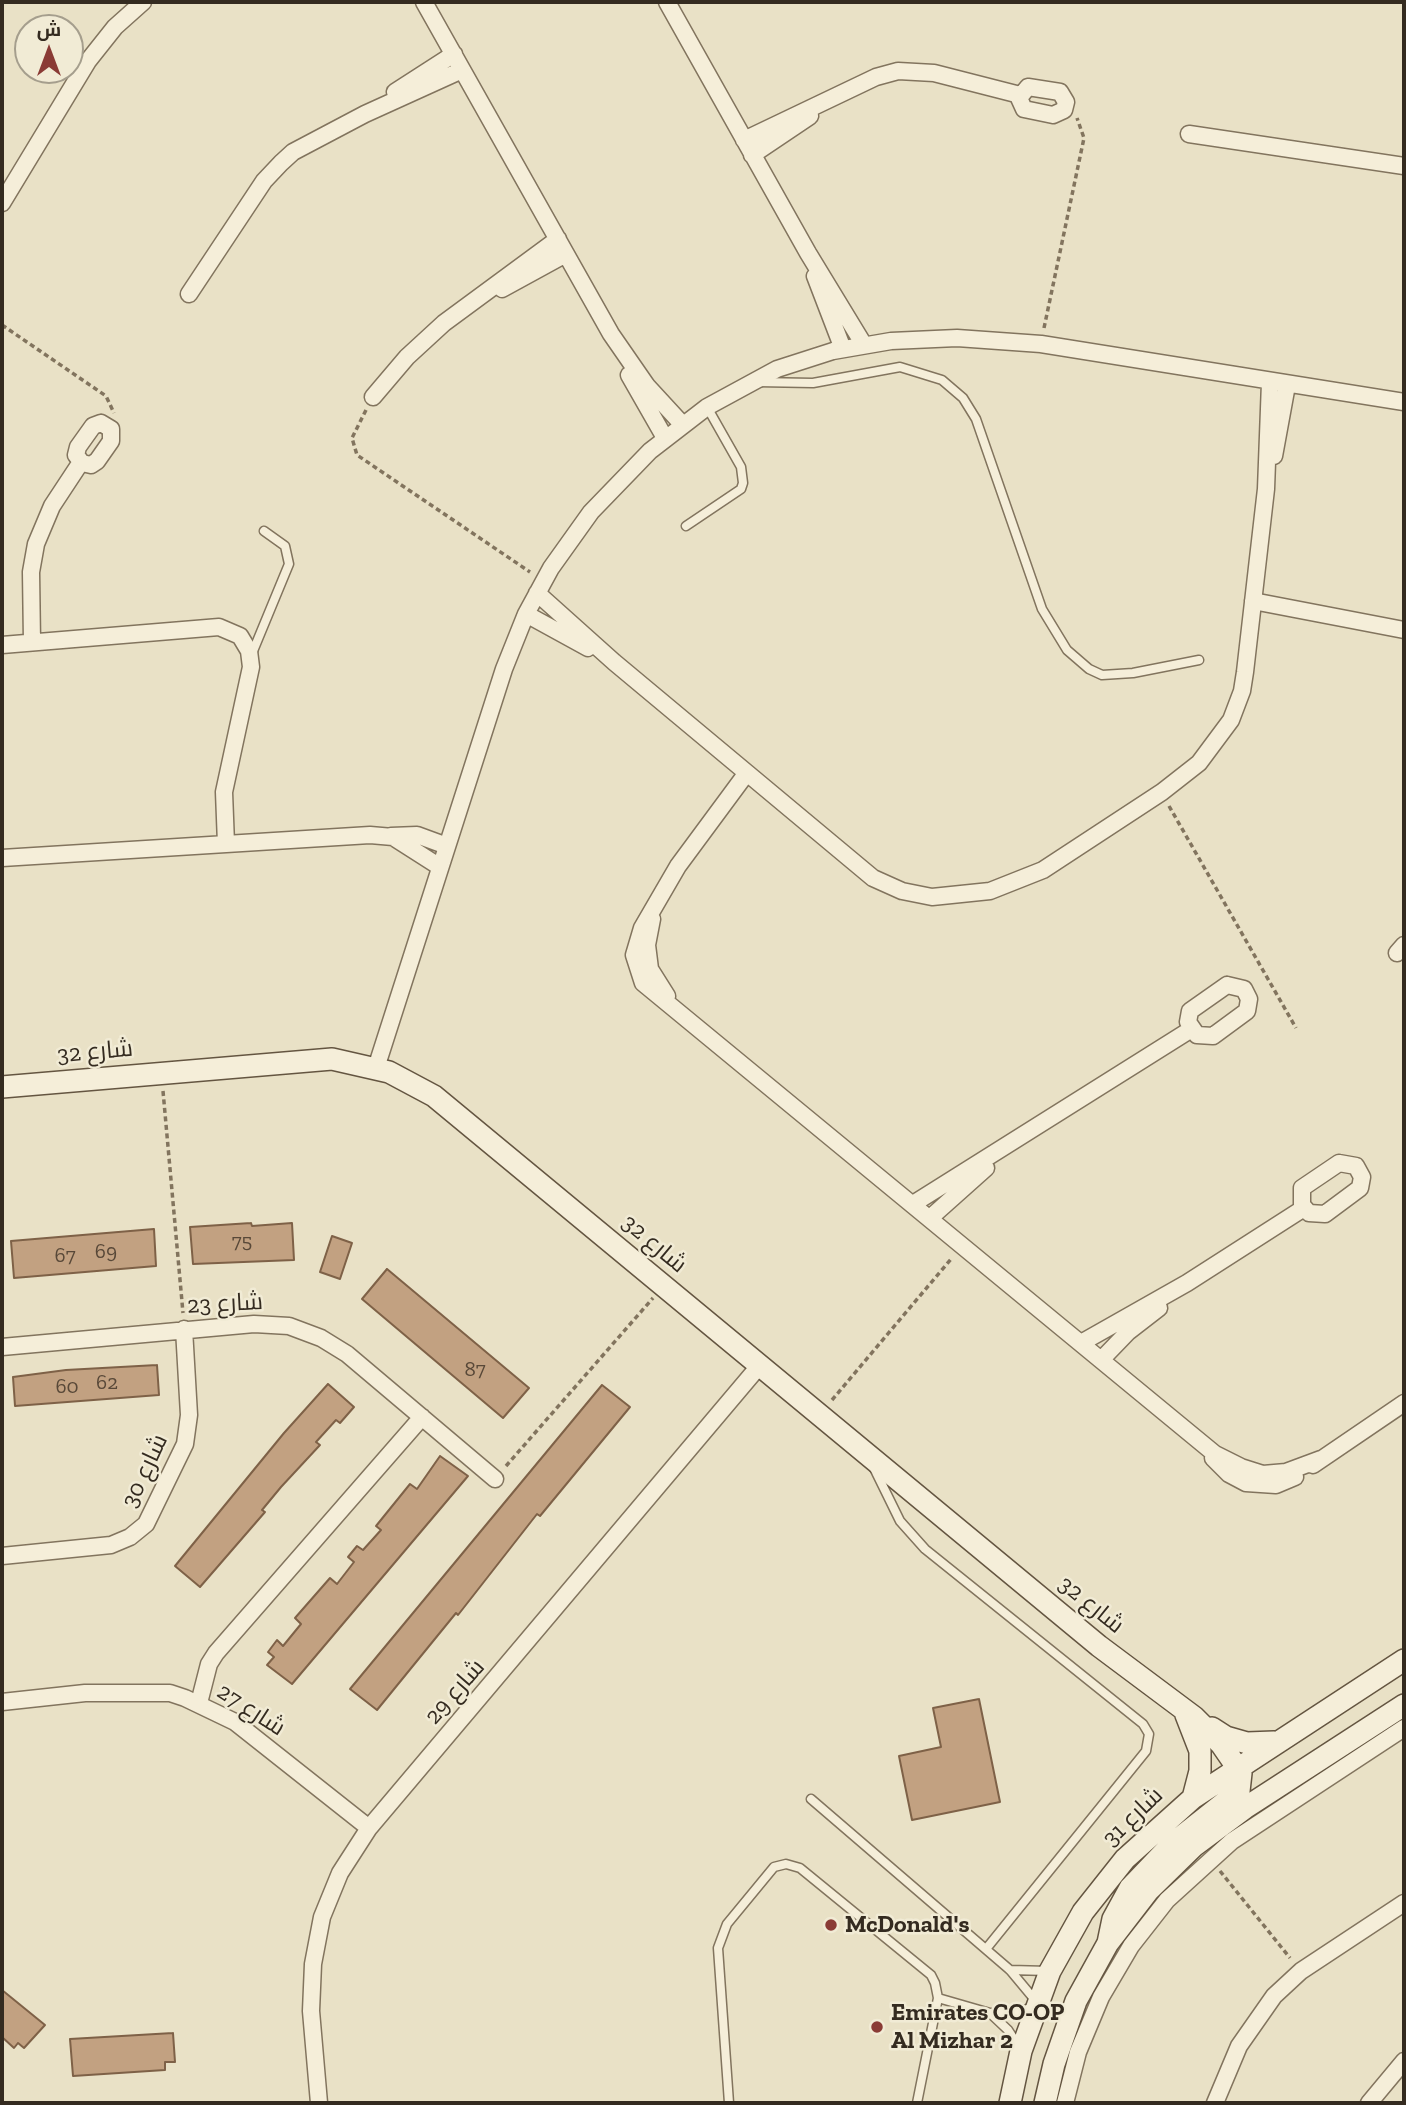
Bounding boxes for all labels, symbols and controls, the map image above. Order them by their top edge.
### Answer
north arrow [14,14,84,84]
text: ش [37,18,61,41]
street label: شارع 32 [56,1034,134,1070]
street label: شارع 32 [616,1209,692,1279]
house number: 75 [232,1229,252,1255]
house number: 69 [95,1239,117,1265]
house number: 67 [54,1243,76,1269]
street label: شارع 23 [186,1288,264,1320]
house number: 87 [464,1357,486,1383]
house number: 62 [96,1370,118,1396]
house number: 60 [55,1374,79,1400]
street label: شارع 30 [116,1430,174,1512]
street label: شارع 32 [1052,1570,1130,1640]
street label: شارع 29 [419,1653,491,1731]
street label: شارع 27 [211,1677,291,1743]
street label: شارع 31 [1097,1781,1169,1853]
place label: McDonald's [845,1911,969,1939]
marker: McDonald's [823,1917,839,1933]
place label: Emirates CO-OP Al Mizhar 2 [891,1999,1064,2055]
marker: Emirates CO-OP Al Mizhar 2 [869,2019,885,2035]

